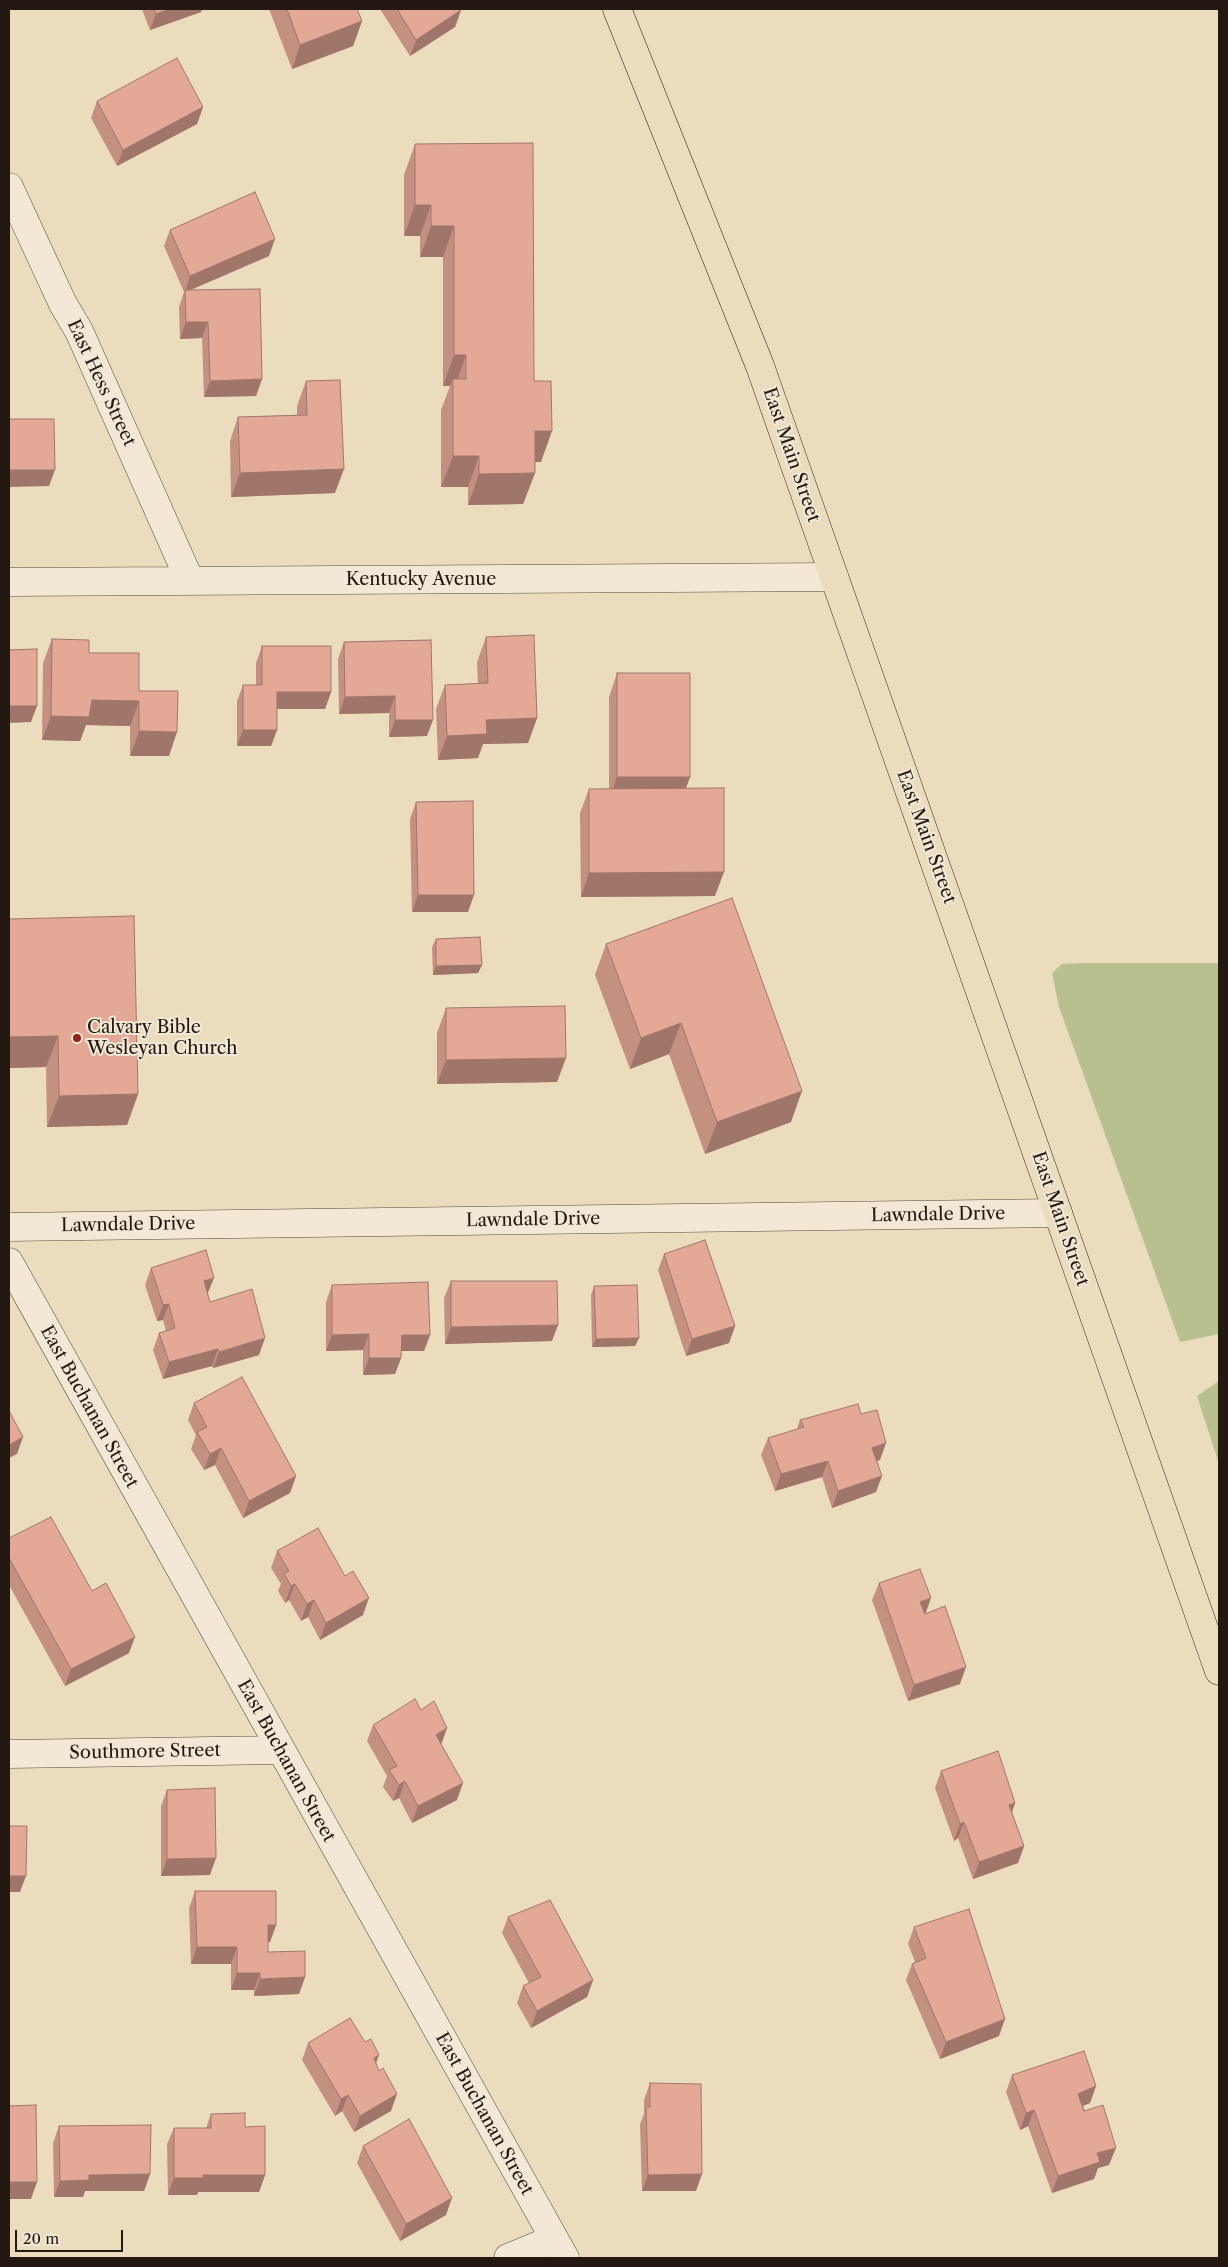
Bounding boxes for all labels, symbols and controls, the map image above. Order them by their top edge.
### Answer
street label: East Hess Street [62,316,140,450]
street label: East Main Street [758,385,824,525]
street label: Kentucky Avenue [346,569,496,591]
street label: East Main Street [892,767,960,907]
place label: Calvary Bible Wesleyan Church [87,1017,238,1060]
marker: Calvary Bible Wesleyan Church [71,1032,83,1044]
street label: East Main Street [1027,1149,1093,1289]
street label: Lawndale Drive [871,1203,1005,1227]
street label: Lawndale Drive [466,1208,600,1232]
street label: Lawndale Drive [61,1213,195,1237]
street label: East Buchanan Street [35,1322,143,1492]
street label: East Buchanan Street [232,1676,340,1846]
street label: Southmore Street [69,1740,221,1764]
street label: East Buchanan Street [430,2029,538,2199]
scale bar [18,2220,125,2252]
text: 20 m [23,2229,59,2248]

